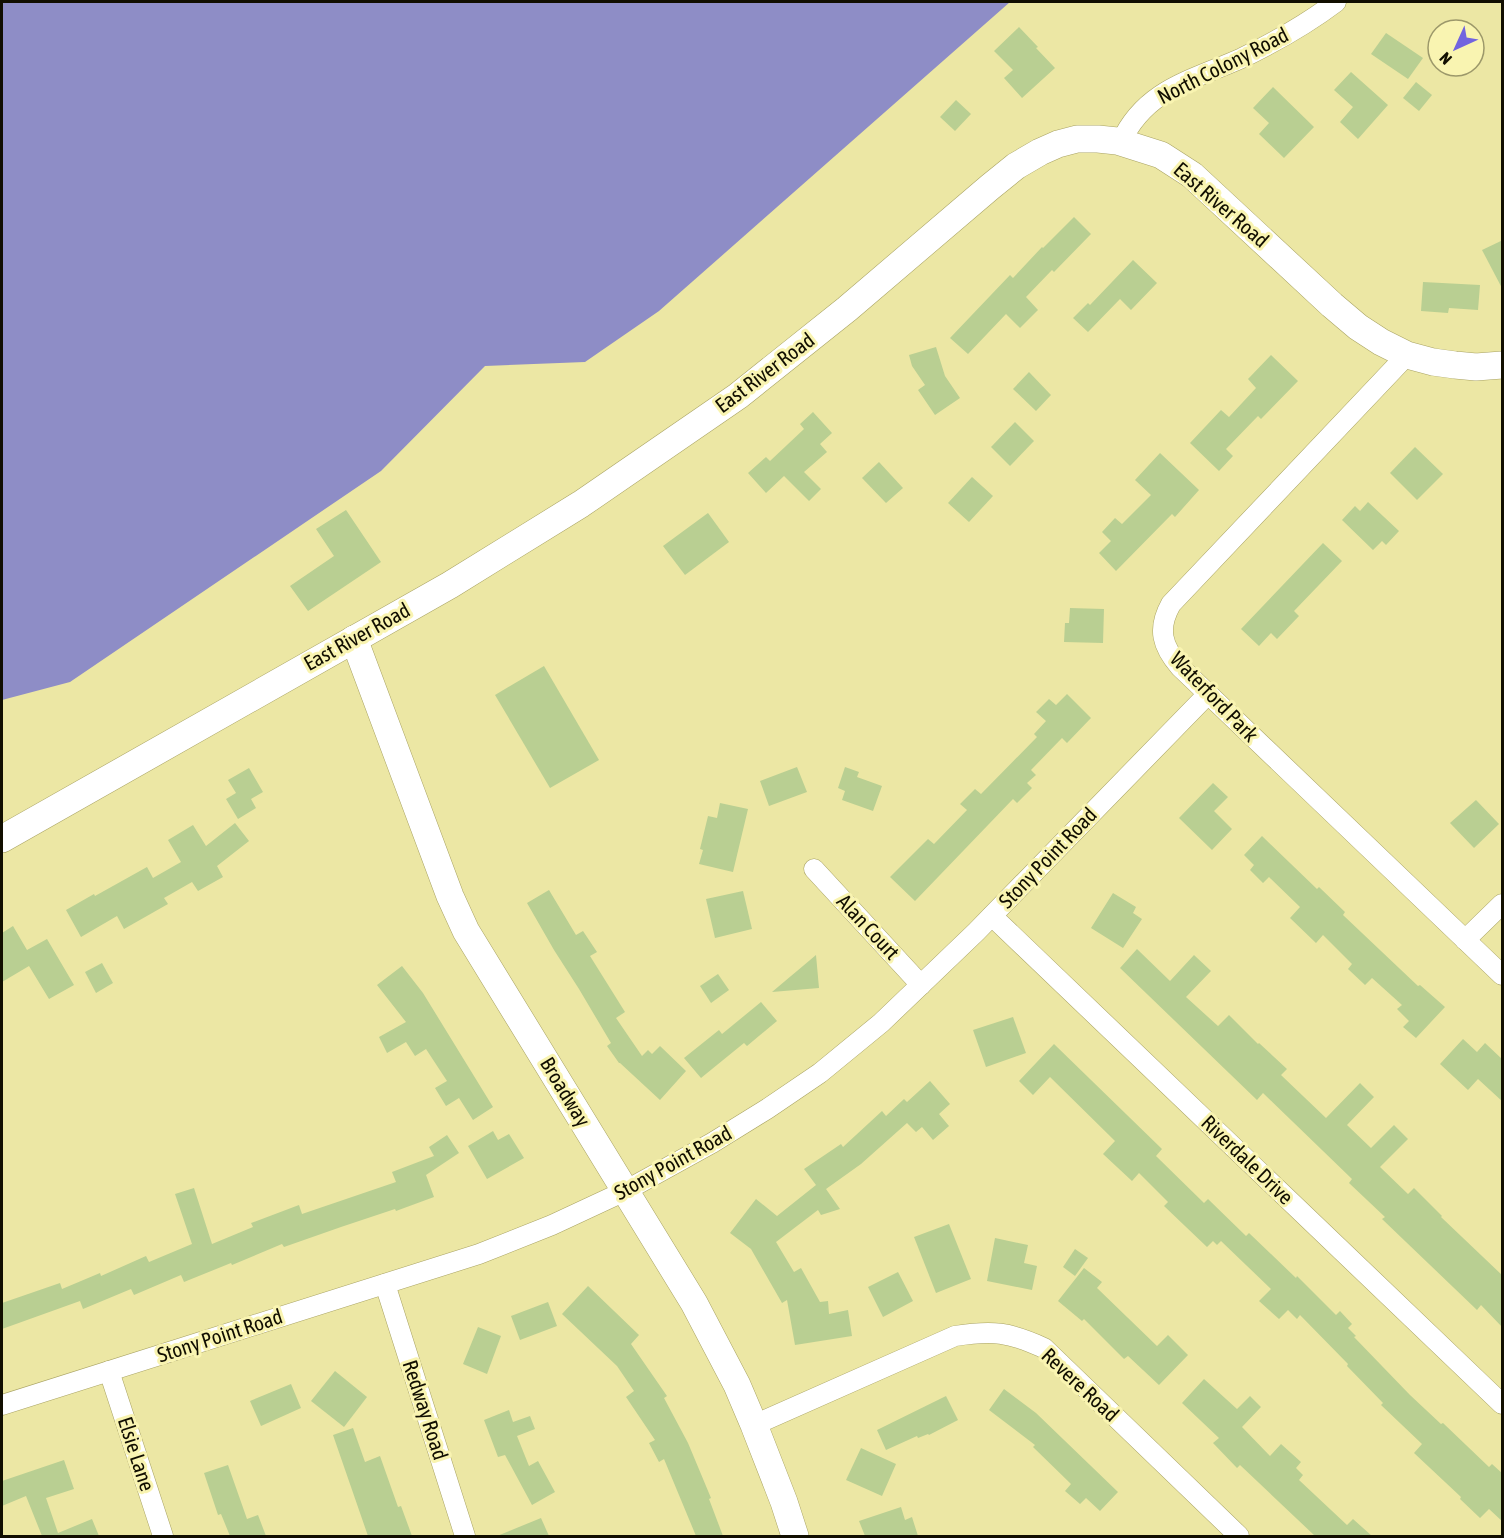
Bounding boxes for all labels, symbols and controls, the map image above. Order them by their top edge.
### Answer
north arrow [1426,18,1486,78]
street label: North Colony Road [1153,22,1292,108]
text: N [1436,49,1455,68]
street label: East River Road [1169,157,1274,252]
street label: East River Road [710,327,819,417]
street label: East River Road [299,597,414,675]
street label: Waterford Park [1166,646,1263,746]
street label: Stony Point Road [993,802,1101,912]
street label: Alan Court [833,889,905,964]
street label: Broadway [536,1053,596,1131]
street label: Riverdale Drive [1197,1110,1298,1209]
street label: Stony Point Road [610,1120,735,1204]
street label: Stony Point Road [154,1304,285,1367]
street label: Revere Road [1037,1343,1124,1426]
street label: Redway Road [399,1357,453,1463]
street label: Elsie Lane [114,1413,160,1494]

